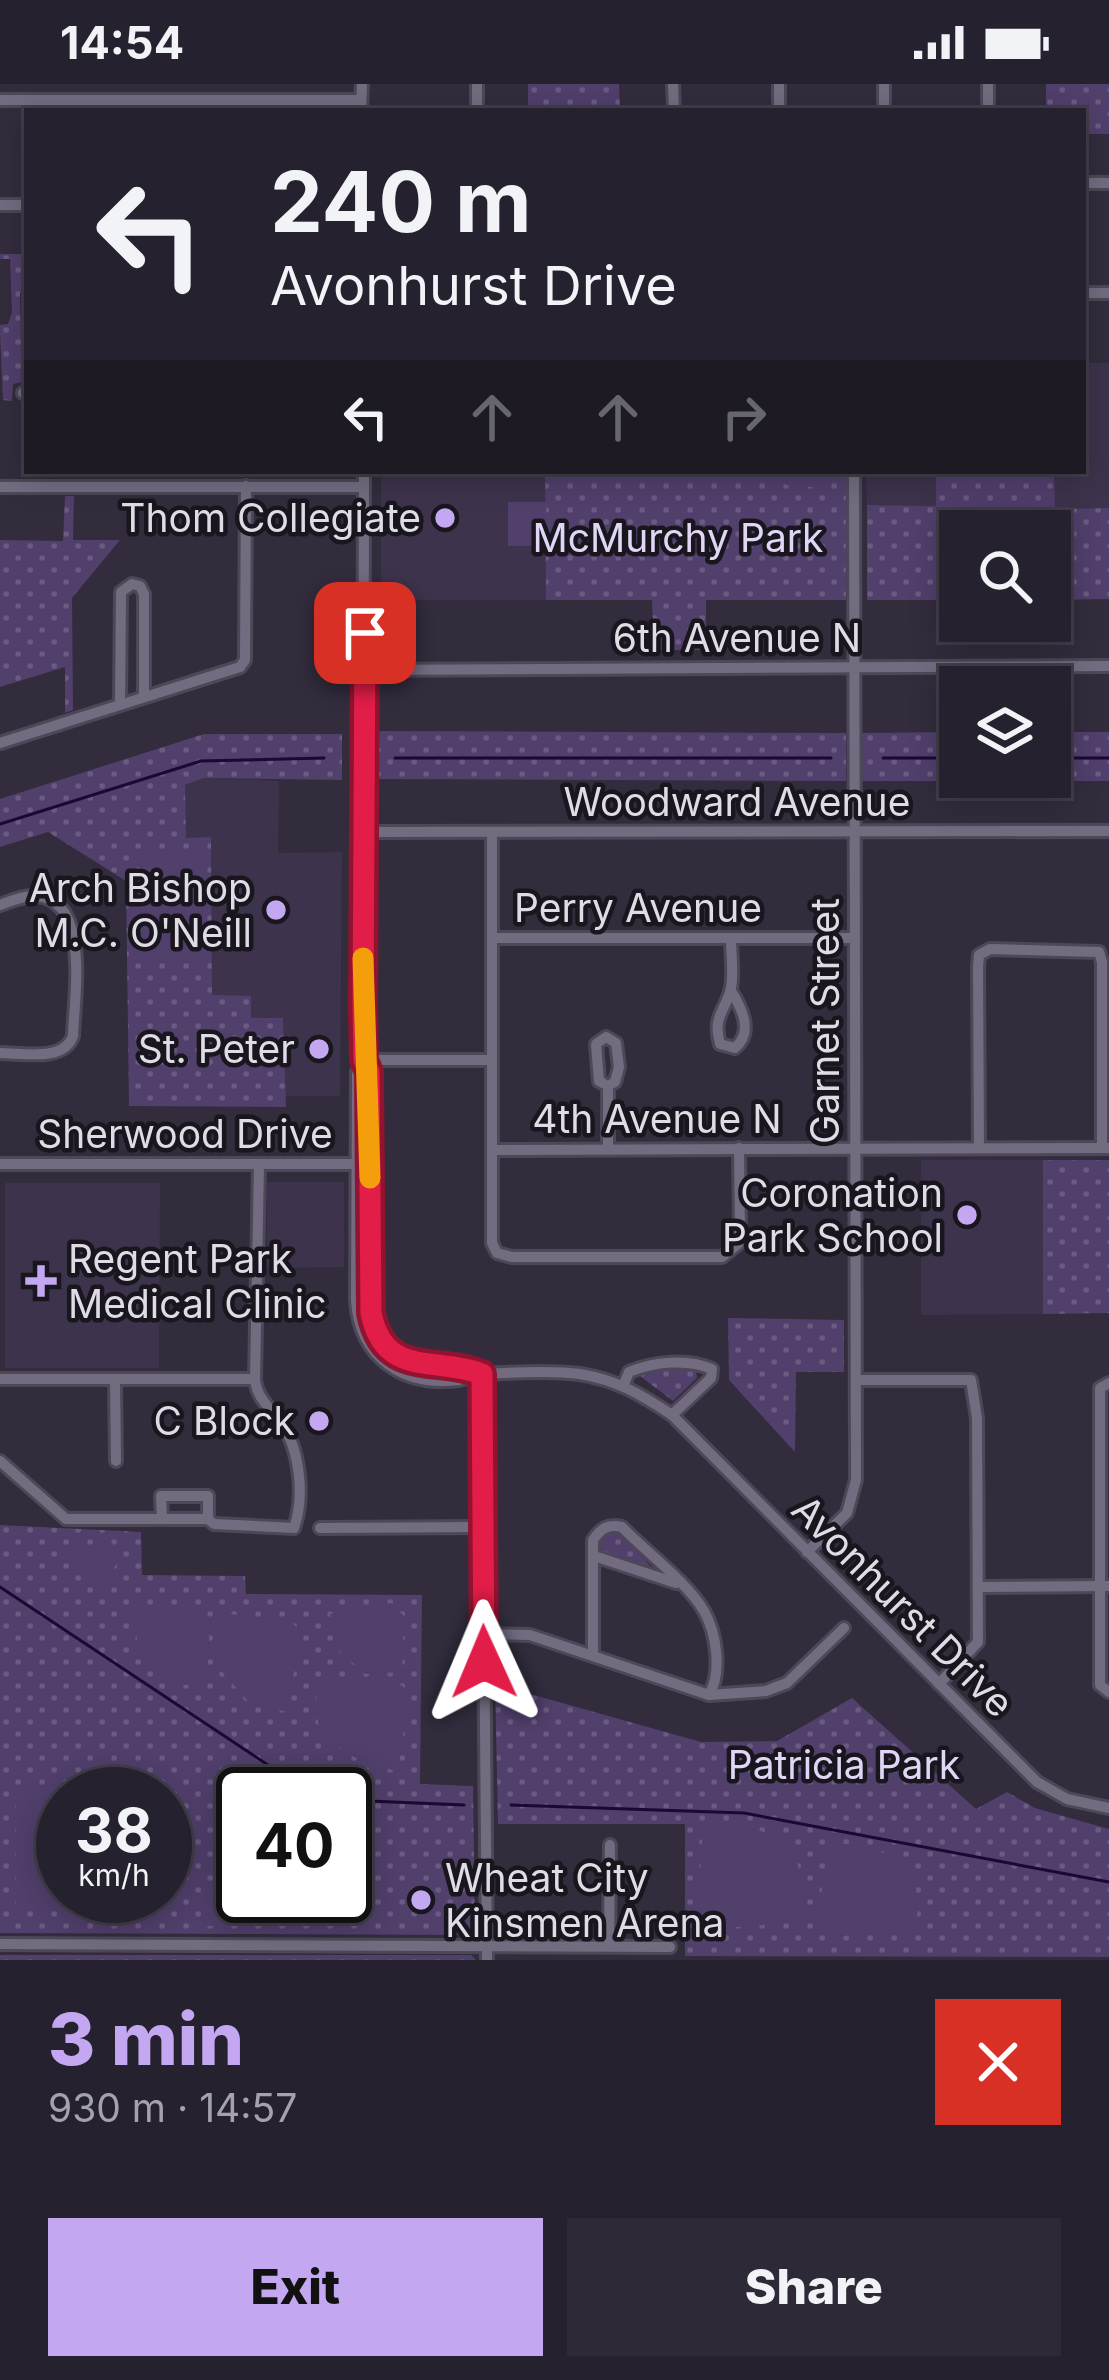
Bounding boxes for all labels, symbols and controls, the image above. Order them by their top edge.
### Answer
text: 14:54 [60,15,184,70]
text: 240 m [270,151,532,252]
icon: left [72,156,228,312]
text: Avonhurst Drive [270,253,677,318]
icon: left [333,384,399,450]
icon: ahead [459,384,525,450]
icon: ahead [585,384,651,450]
icon: right [711,384,777,450]
place label: Thom Collegiate [120,494,421,541]
marker: Thom Collegiate [432,505,458,531]
map controls [939,510,1071,798]
button: search [939,510,1071,642]
park label: McMurchy Park [533,514,824,561]
pin [314,582,416,684]
icon: arrive [332,600,398,666]
street label: 6th Avenue N [613,614,861,661]
button: layers [939,666,1071,798]
street label: Woodward Avenue [564,778,910,825]
place label: Arch Bishop M.C. O'Neill [29,864,252,956]
street label: Perry Avenue [514,884,762,931]
marker: Arch Bishop M.C. O'Neill [263,897,289,923]
street label: Garnet Street [801,898,848,1144]
place label: St. Peter [138,1025,295,1072]
marker: St. Peter [306,1036,332,1062]
street label: 4th Avenue N [532,1095,782,1142]
street label: Sherwood Drive [37,1110,333,1157]
place label: Coronation Park School [722,1169,943,1261]
marker: Coronation Park School [954,1202,980,1228]
place label: Regent Park Medical Clinic [68,1235,326,1327]
marker: Regent Park Medical Clinic [25,1265,57,1297]
place label: C Block [154,1397,295,1444]
marker: C Block [306,1408,332,1434]
street label: Avonhurst Drive [783,1485,1024,1726]
position arrow [421,1599,547,1725]
park label: Patricia Park [728,1741,960,1788]
speed limit sign: 40 [216,1767,372,1923]
text: 38 [75,1794,153,1866]
place label: Wheat City Kinsmen Arena [445,1854,724,1946]
text: km/h [78,1857,150,1893]
marker: Wheat City Kinsmen Arena [408,1887,434,1913]
text: 3 min [48,1995,244,2082]
button: close [935,1999,1061,2125]
text: 930 m · 14:57 [48,2084,297,2131]
button: Exit [48,2218,543,2356]
button: Share [567,2218,1061,2356]

